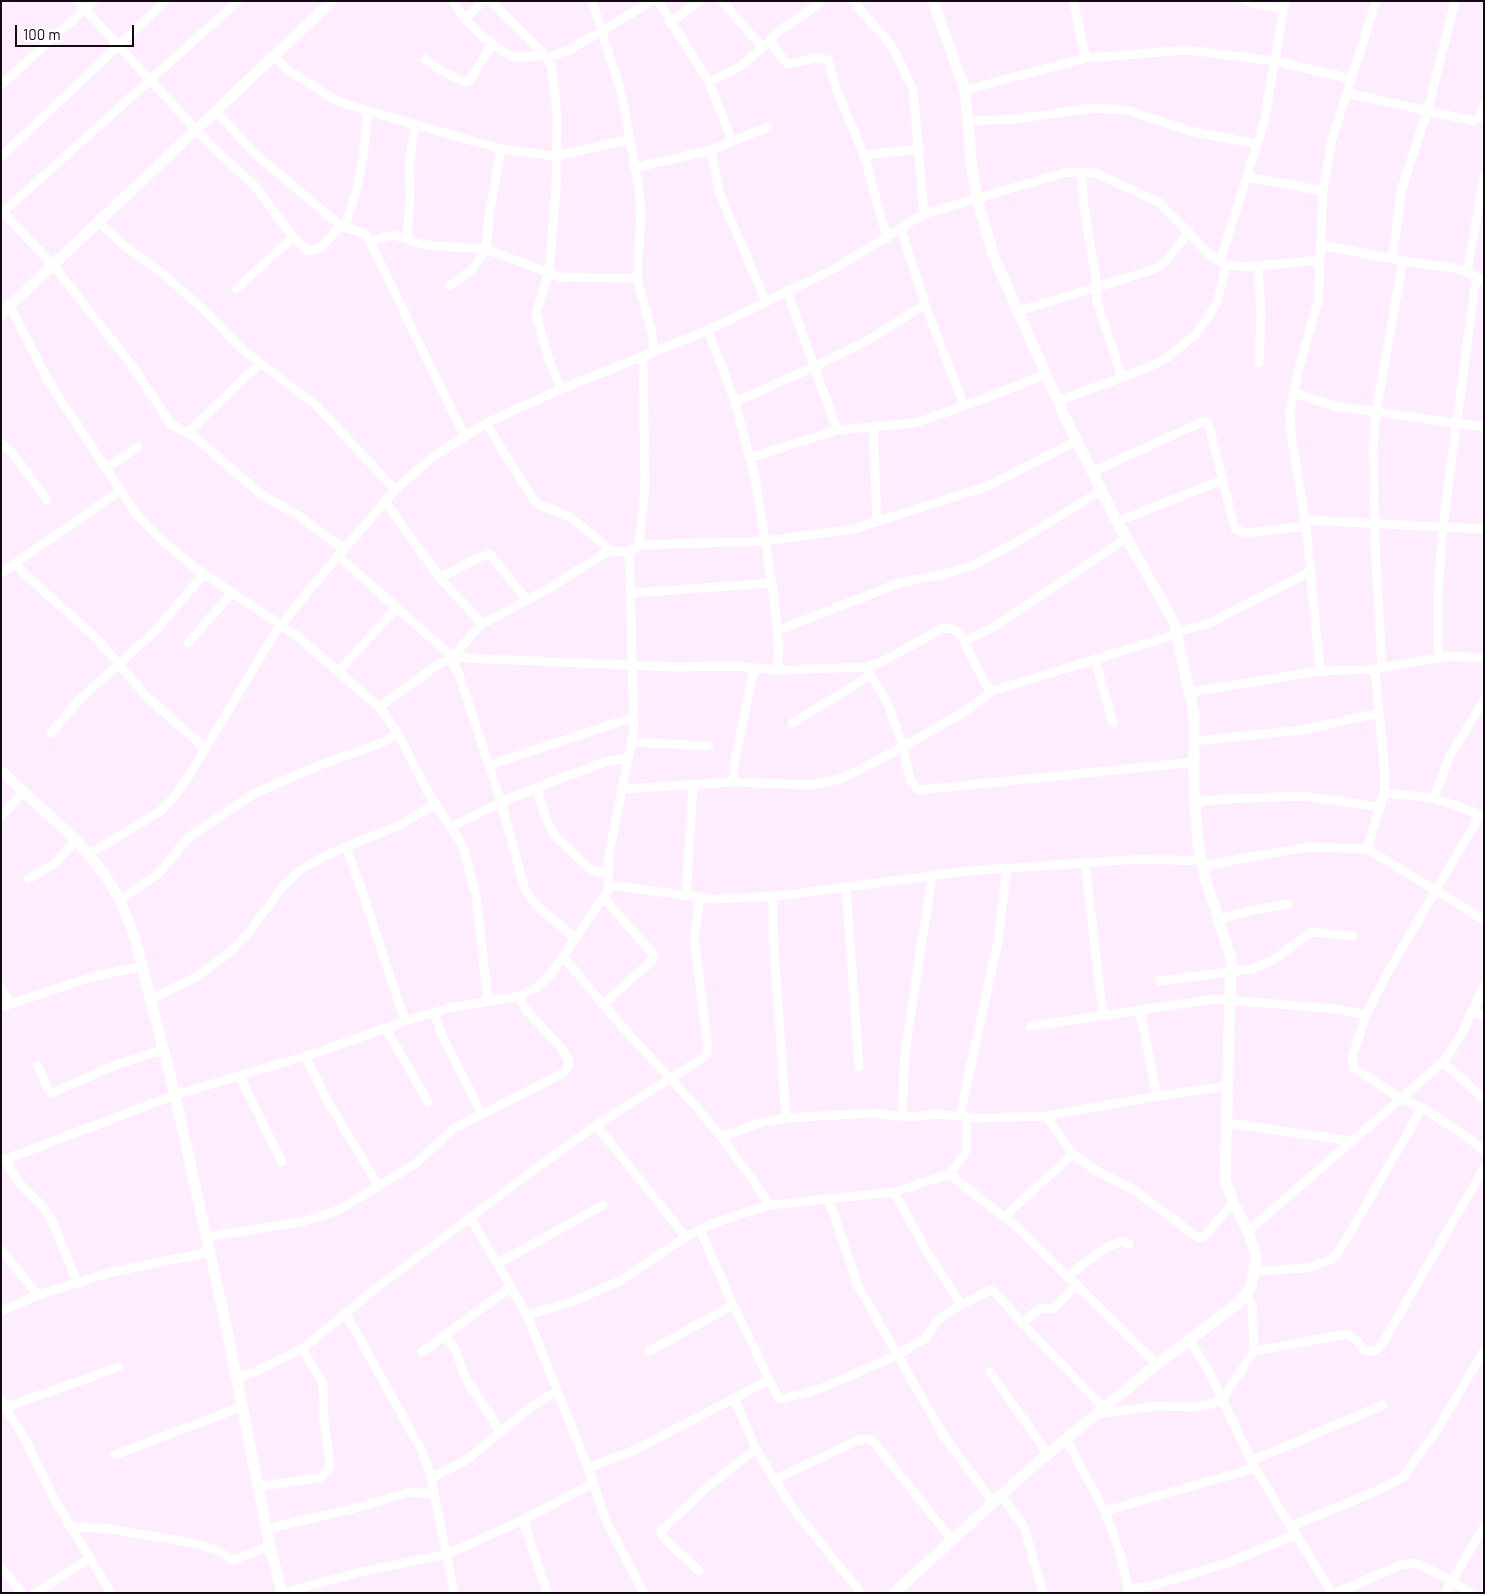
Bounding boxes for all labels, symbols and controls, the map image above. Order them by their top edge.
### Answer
scale bar [18,15,136,47]
text: 100 m [23,25,61,43]

